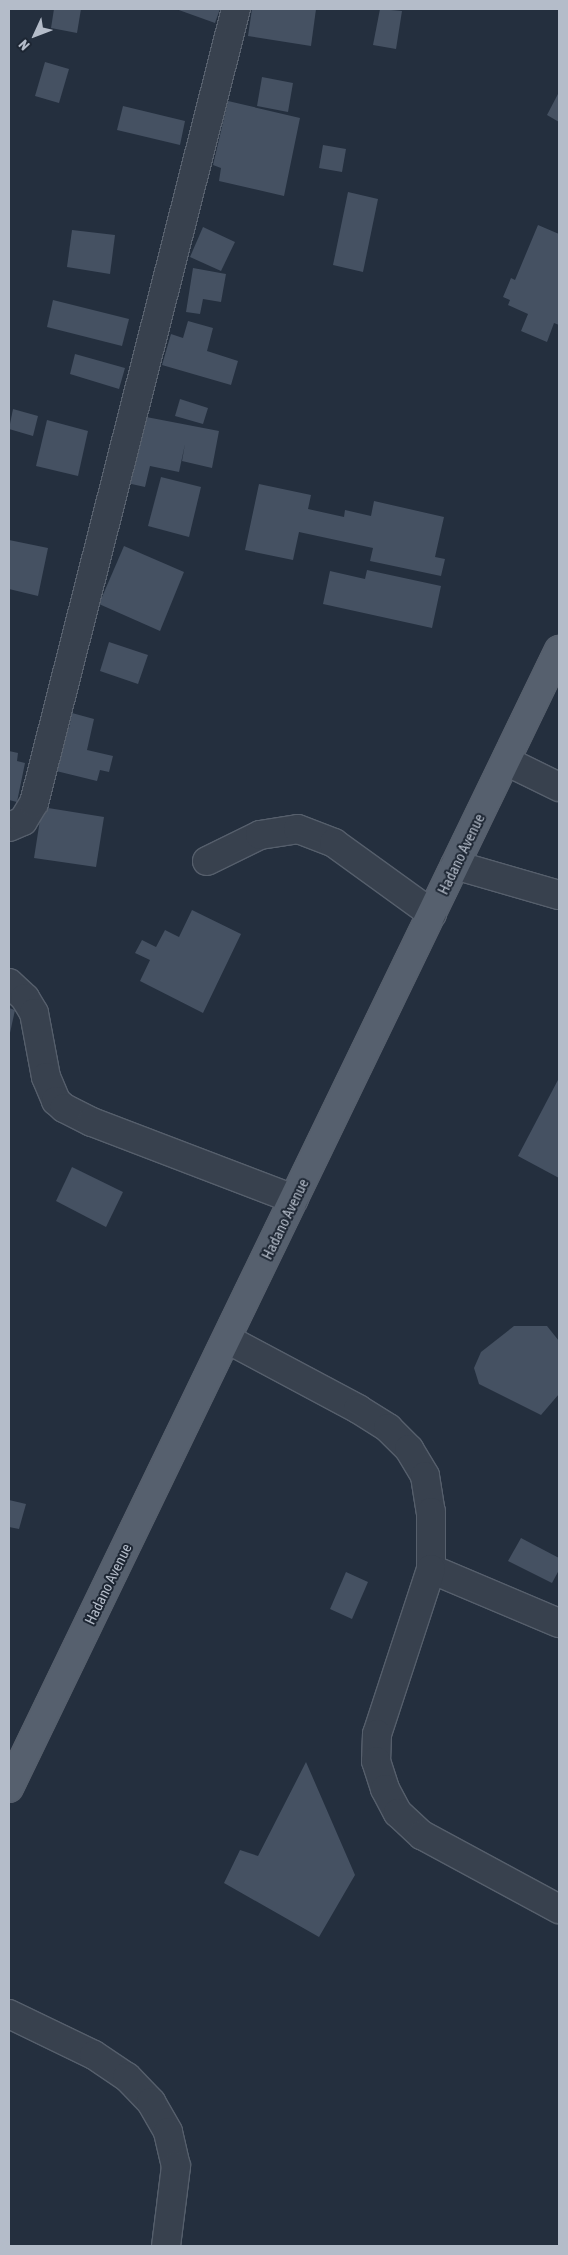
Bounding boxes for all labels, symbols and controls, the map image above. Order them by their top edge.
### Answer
north arrow [10,10,60,60]
text: N [15,37,33,54]
street label: Hadano Avenue [434,811,488,897]
street label: Hadano Avenue [258,1176,312,1262]
street label: Hadano Avenue [81,1541,135,1627]

